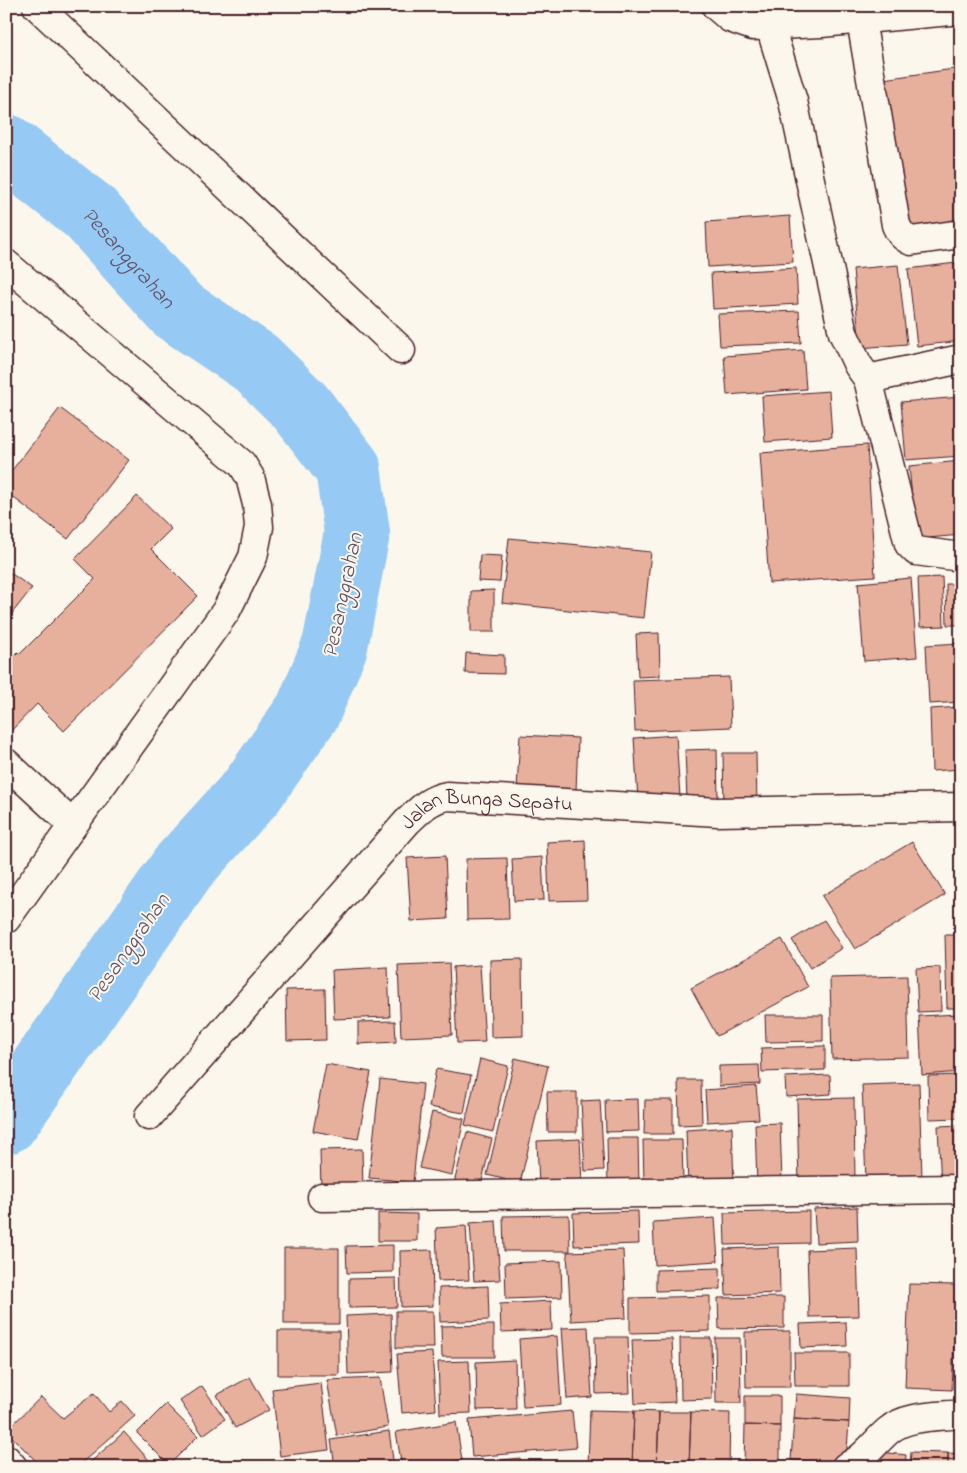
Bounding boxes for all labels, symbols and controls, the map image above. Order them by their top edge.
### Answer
water label: Pesanggrahan [73,201,182,318]
water label: Pesanggrahan [315,529,373,661]
street label: Jalan Bunga Sepatu [395,783,574,838]
water label: Pesanggrahan [80,887,180,1010]

